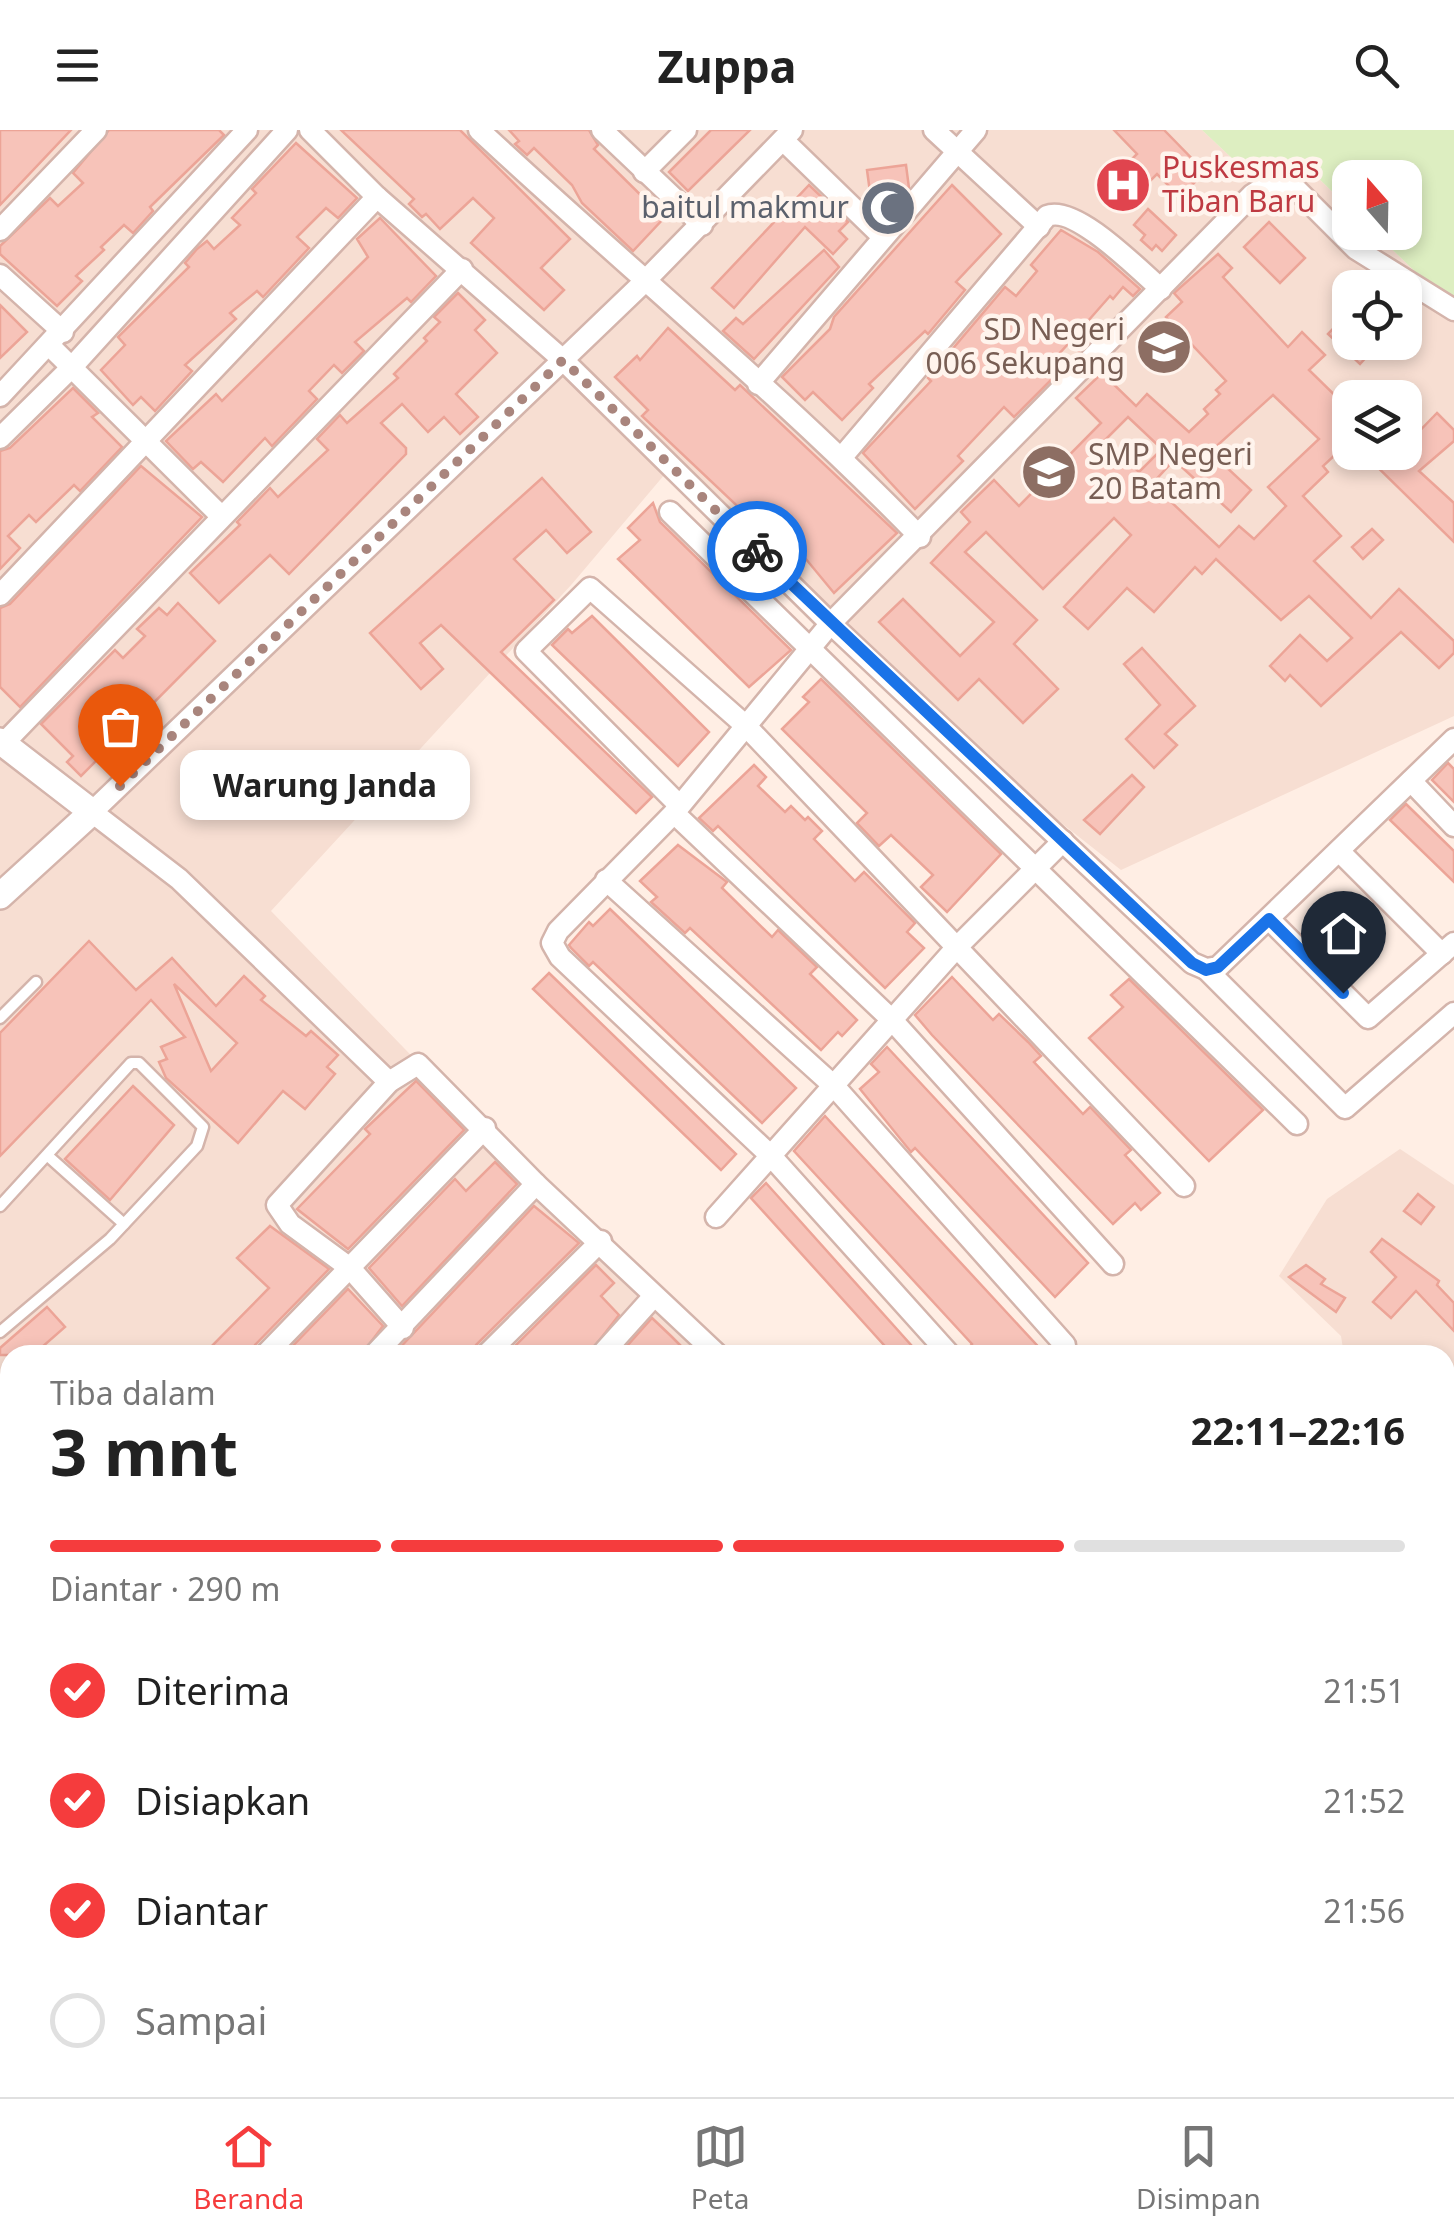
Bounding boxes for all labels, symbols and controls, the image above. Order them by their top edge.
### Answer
text: Zuppa [657,35,797,96]
icon: menu [50,38,105,93]
icon: search [1349,38,1404,93]
place label: Puskesmas Tiban Baru [1162,146,1320,221]
hospital icon: Puskesmas Tiban Baru [1093,155,1153,215]
north arrow [1332,160,1422,250]
map controls [1332,160,1422,470]
mosque icon: baitul makmur [858,178,918,238]
place label: baitul makmur [641,186,849,227]
button: locate [1332,270,1422,360]
place label: SD Negeri 006 Sekupang [926,308,1125,383]
school or university icon: SD Negeri 006 Sekupang [1134,317,1194,377]
button: layers [1332,380,1422,470]
place label: SMP Negeri 20 Batam [1088,433,1253,508]
school or university icon: SMP Negeri 20 Batam [1019,442,1079,502]
courier [707,501,807,601]
icon: bike [730,524,785,579]
pin [78,684,163,787]
icon: bag [93,699,148,754]
callout: Warung Janda [180,751,470,821]
text: Warung Janda [213,763,437,806]
pin [1301,891,1386,994]
icon: home [1316,906,1371,961]
text: Tiba dalam [50,1371,216,1414]
text: 22:11–22:16 [1191,1404,1405,1456]
text: 3 mnt [50,1407,238,1495]
text: Diantar · 290 m [50,1567,280,1610]
icon: check [50,1663,105,1718]
text: Diterima [135,1664,290,1716]
text: 21:51 [1323,1669,1405,1712]
icon: check [50,1773,105,1828]
text: Disiapkan [135,1774,310,1826]
text: 21:52 [1323,1779,1405,1822]
icon: check [50,1883,105,1938]
text: Diantar [135,1884,268,1936]
text: 21:56 [1323,1889,1405,1932]
text: Sampai [135,1994,267,2046]
tab: Beranda [193,2119,304,2217]
tab: Peta [691,2119,749,2217]
tab: Disimpan [1136,2119,1261,2217]

